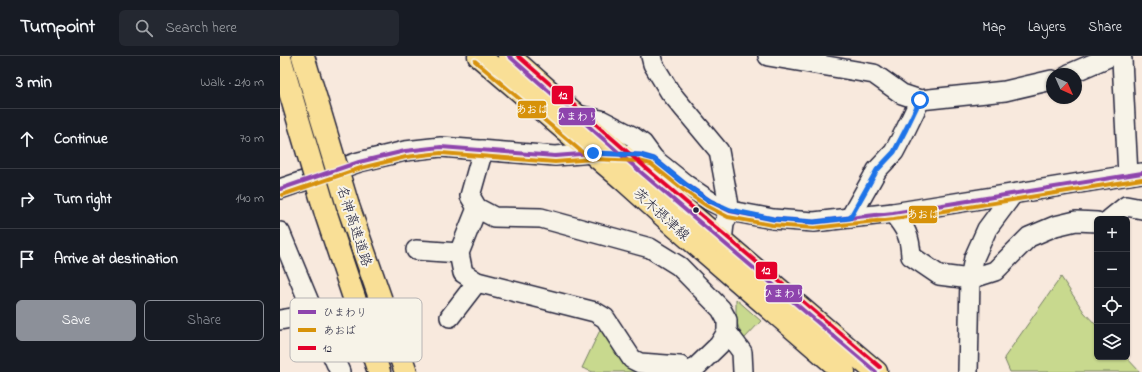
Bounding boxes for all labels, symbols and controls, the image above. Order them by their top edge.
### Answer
search box [119,10,399,46]
text: Turnpoint [20,14,95,41]
icon: search [133,17,155,39]
text: Search here [165,17,237,39]
text: Map [982,17,1006,38]
text: Layers [1028,17,1066,38]
text: Share [1088,17,1122,38]
north arrow [1046,68,1082,104]
text: 3 min [16,70,52,95]
text: Walk · 210 m [200,73,264,92]
line badge: 12 [551,85,574,105]
text: 12 [559,88,568,104]
route start [911,91,929,109]
line badge: あおば [517,100,547,119]
text: あおば [516,102,549,118]
line badge: ひまわり [558,107,596,126]
text: ひまわり [555,109,599,125]
icon: ahead [16,128,38,150]
text: Continue [54,128,108,150]
text: 70 m [240,129,264,148]
route end [584,144,602,162]
street label: 名神高速道路 [331,183,377,270]
street label: 茨木摂津線 [628,184,694,246]
icon: right [16,188,38,210]
text: Turn right [54,188,112,210]
text: 140 m [236,189,264,208]
unlabelled marker [691,205,701,215]
line badge: あおば [908,205,938,224]
text: あおば [907,207,940,223]
map controls [1094,216,1130,360]
button: + [1094,216,1130,252]
icon: arrive [16,248,38,270]
text: Arrive at destination [54,248,178,270]
button: − [1094,252,1130,288]
line badge: 12 [755,261,778,280]
text: 12 [762,263,771,279]
line badge: ひまわり [765,284,803,303]
text: ひまわり [762,286,806,302]
button: locate [1094,288,1130,324]
legend [290,298,422,362]
button: Save [16,300,136,341]
button: Share [144,300,264,341]
text: ひまわり [323,305,367,321]
text: あおば [323,323,356,339]
button: layers [1094,324,1130,360]
text: 12 [323,341,332,357]

